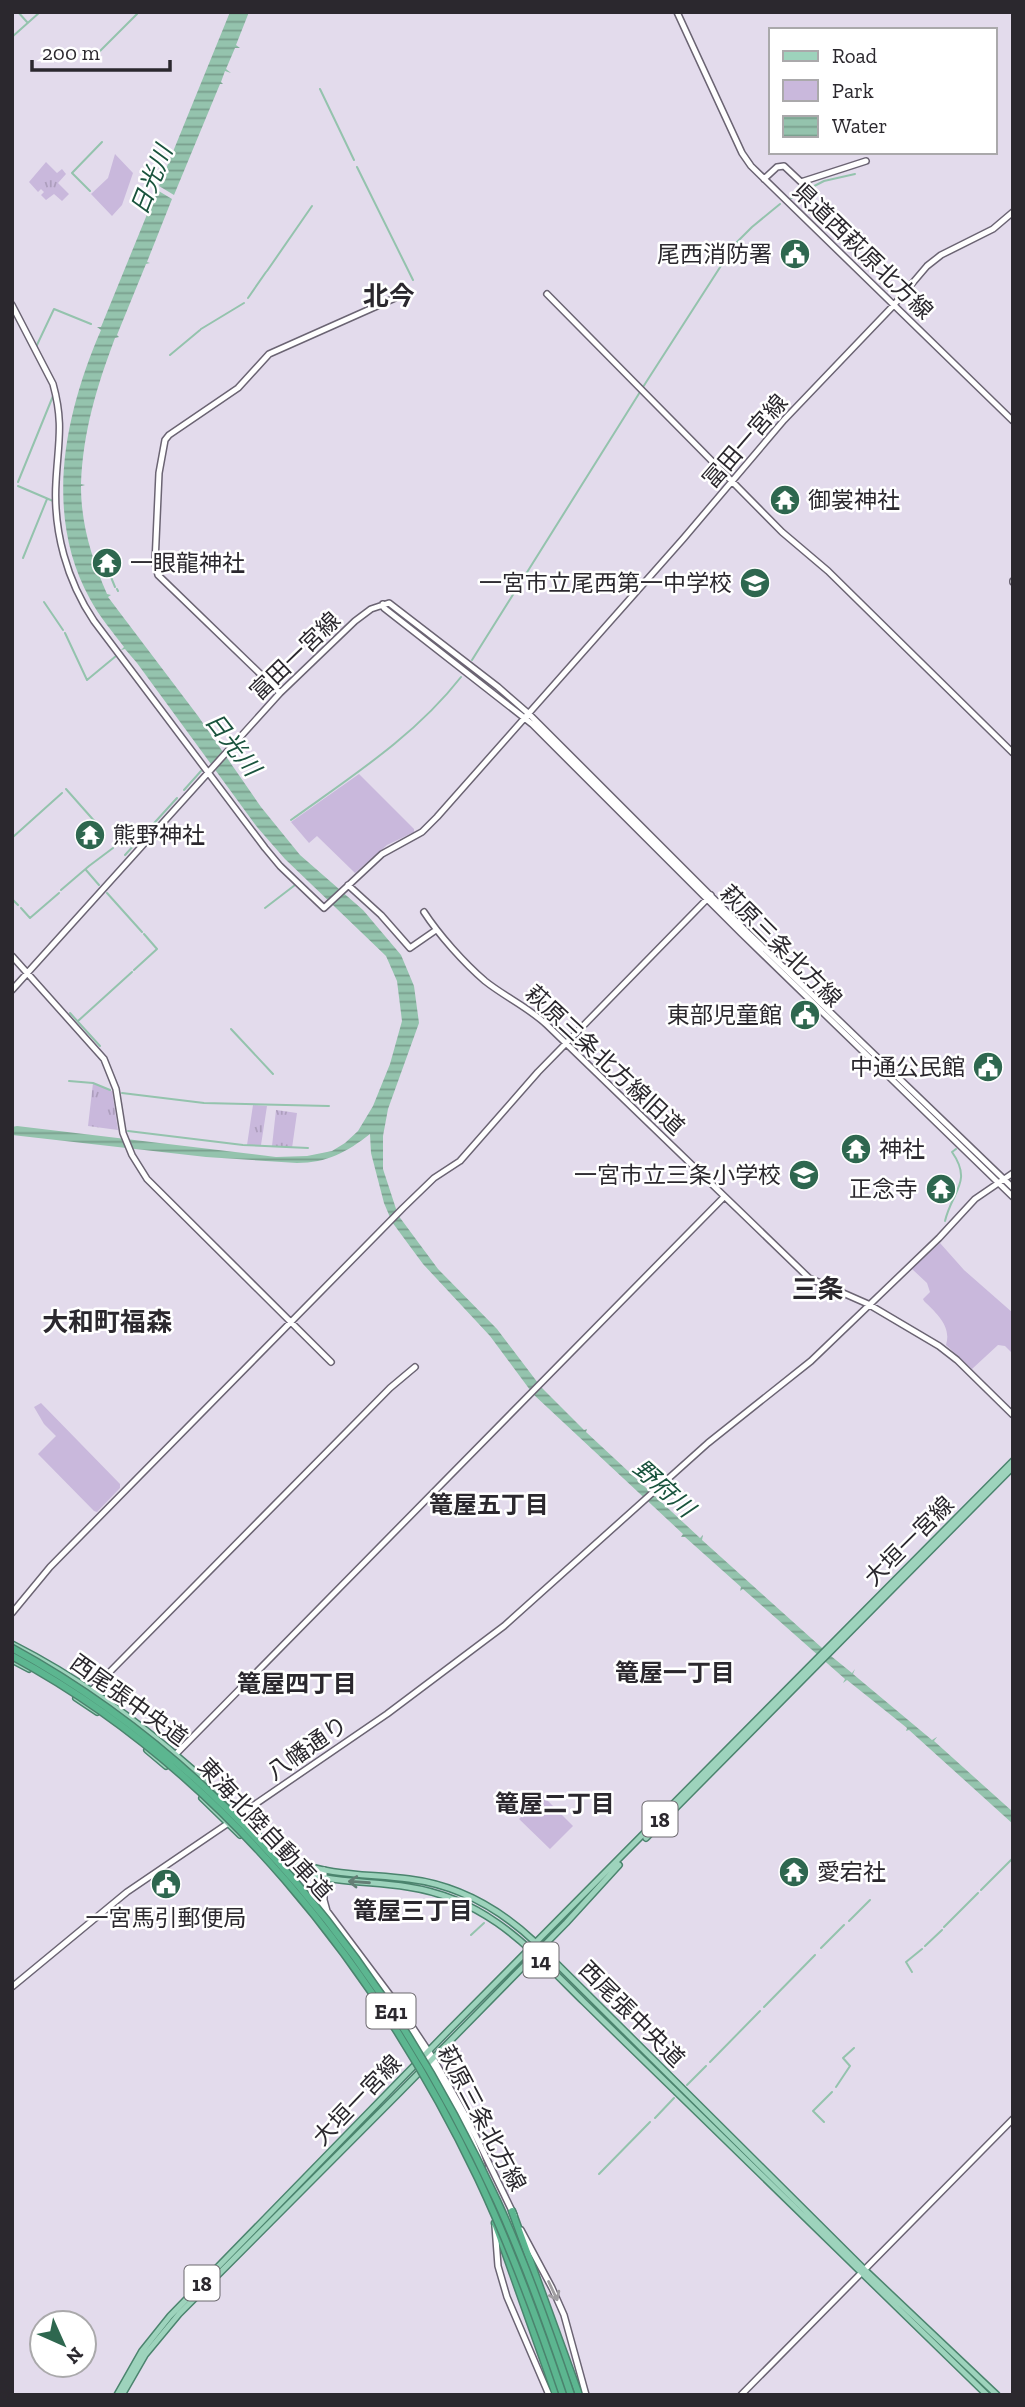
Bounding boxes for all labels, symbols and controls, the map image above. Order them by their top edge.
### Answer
scale bar [32,28,170,72]
legend [769,28,997,154]
text: 200 m [42,40,100,65]
text: Road [832,43,878,68]
text: Park [832,78,874,103]
text: Water [832,113,887,138]
water label: 日光川 [124,138,179,219]
street label: 県道西萩原北方線 [787,177,939,325]
public building icon: 尾西消防署 [778,237,812,271]
place label: 尾西消防署 [657,240,772,268]
district label: 北今 [363,280,415,312]
street label: 冨田一宮線 [697,388,793,494]
temple icon: 御裳神社 [768,483,802,517]
place label: 御裳神社 [808,486,900,514]
temple icon: 一眼龍神社 [90,546,124,580]
place label: 一眼龍神社 [130,549,245,577]
school or university icon: 一宮市立尾西第一中学校 [738,566,772,600]
place label: 一宮市立尾西第一中学校 [479,569,732,597]
street label: 富田一宮線 [244,606,346,706]
water label: 日光川 [199,707,268,784]
temple icon: 熊野神社 [73,818,107,852]
place label: 熊野神社 [113,821,205,849]
street label: 萩原三条北方線 [714,879,848,1013]
street label: 萩原三条北方線旧道 [520,979,690,1141]
public building icon: 東部児童館 [788,998,822,1032]
place label: 東部児童館 [667,1001,782,1029]
public building icon: 中通公民館 [971,1050,1005,1084]
place label: 中通公民館 [850,1053,965,1081]
temple icon: 神社 [839,1132,873,1166]
place label: 神社 [879,1135,925,1163]
school or university icon: 一宮市立三条小学校 [787,1158,821,1192]
place label: 一宮市立三条小学校 [574,1161,781,1189]
temple icon: 正念寺 [924,1172,958,1206]
place label: 正念寺 [849,1175,918,1203]
district label: 三条 [792,1273,844,1305]
district label: 大和町福森 [42,1306,172,1338]
water label: 野府川 [628,1453,703,1525]
district label: 篭屋五丁目 [429,1490,549,1519]
street label: 大垣一宮線 [858,1490,960,1592]
street label: 西尾張中央道 [65,1648,193,1752]
district label: 篭屋一丁目 [615,1658,735,1687]
district label: 篭屋四丁目 [237,1669,357,1698]
street label: 八幡通り [261,1710,353,1786]
street label: 東海北陸自動車道 [192,1752,338,1906]
district label: 篭屋二丁目 [495,1789,615,1818]
road number: 18 [642,1801,678,1836]
temple icon: 愛宕社 [777,1855,811,1889]
place label: 愛宕社 [817,1858,886,1886]
public building icon: 一宮馬引郵便局 [149,1867,183,1901]
one-way arrow [348,1875,370,1888]
district label: 篭屋三丁目 [353,1896,473,1925]
place label: 一宮馬引郵便局 [86,1904,247,1932]
road number: 14 [524,1942,558,1978]
street label: 西尾張中央道 [573,1955,691,2073]
road number: E41 [366,1994,416,2028]
street label: 萩原三条北方線 [432,2040,532,2196]
street label: 大垣一宮線 [307,2049,407,2151]
road number: 18 [184,2266,220,2300]
one-way arrow [547,2280,560,2301]
north arrow [28,2309,98,2379]
text: N [61,2342,88,2369]

